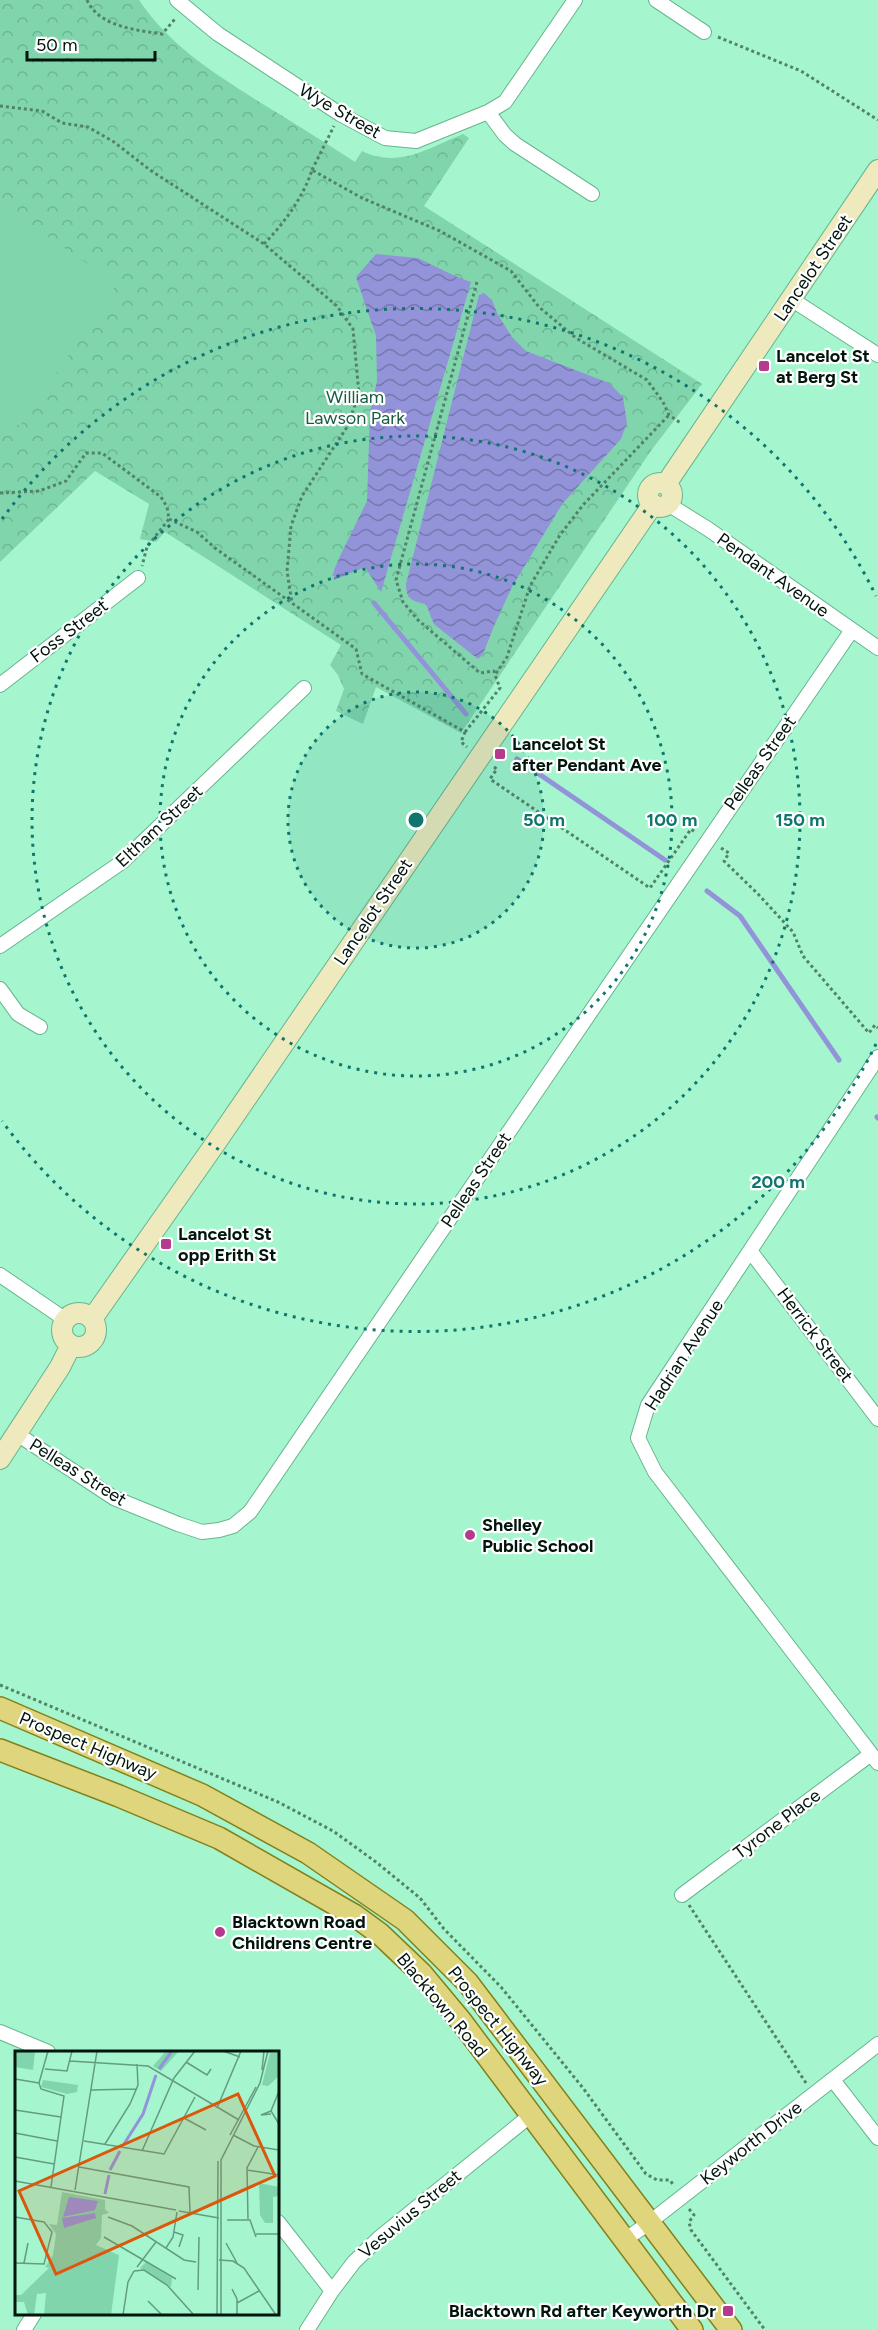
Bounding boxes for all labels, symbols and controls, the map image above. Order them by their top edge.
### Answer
scale bar [27,24,154,62]
text: 50 m [36,34,78,56]
street label: Wye Street [295,79,385,143]
street label: Lancelot Street [769,210,857,326]
place label: Lancelot St at Berg St [776,345,870,388]
marker: Lancelot St at Berg St [757,359,771,373]
park label: William Lawson Park [305,386,405,429]
street label: Pendant Avenue [713,528,834,622]
street label: Foss Street [26,594,112,667]
street label: Pelleas Street [719,711,801,814]
place label: Lancelot St after Pendant Ave [512,733,662,776]
marker: Lancelot St after Pendant Ave [493,747,507,761]
street label: Eltham Street [111,780,207,872]
text: 50 m [523,809,565,831]
text: 100 m [647,809,697,831]
text: 150 m [775,809,825,831]
centre of rings [406,810,426,830]
street label: Lancelot Street [329,854,417,970]
street label: Pelleas Street [436,1128,516,1232]
text: 200 m [751,1171,805,1193]
place label: Lancelot St opp Erith St [178,1223,276,1266]
marker: Lancelot St opp Erith St [159,1237,173,1251]
street label: Herrick Street [772,1283,858,1387]
street label: Hadrian Avenue [640,1295,728,1415]
street label: Pelleas Street [25,1433,131,1511]
place label: Shelley Public School [482,1514,593,1557]
marker: Shelley Public School [463,1528,477,1542]
street label: Prospect Highway [16,1707,161,1785]
street label: Tyrone Place [729,1784,825,1864]
place label: Blacktown Road Childrens Centre [232,1911,372,1954]
marker: Blacktown Road Childrens Centre [213,1925,227,1939]
street label: Blacktown Road [392,1948,492,2062]
street label: Prospect Highway [443,1962,553,2091]
inset map [15,2051,279,2315]
street label: Keyworth Drive [696,2096,806,2190]
street label: Vesuvius Street [354,2165,466,2263]
place label: Blacktown Rd after Keyworth Dr [449,2300,716,2322]
marker: Blacktown Rd after Keyworth Dr [721,2304,735,2318]

